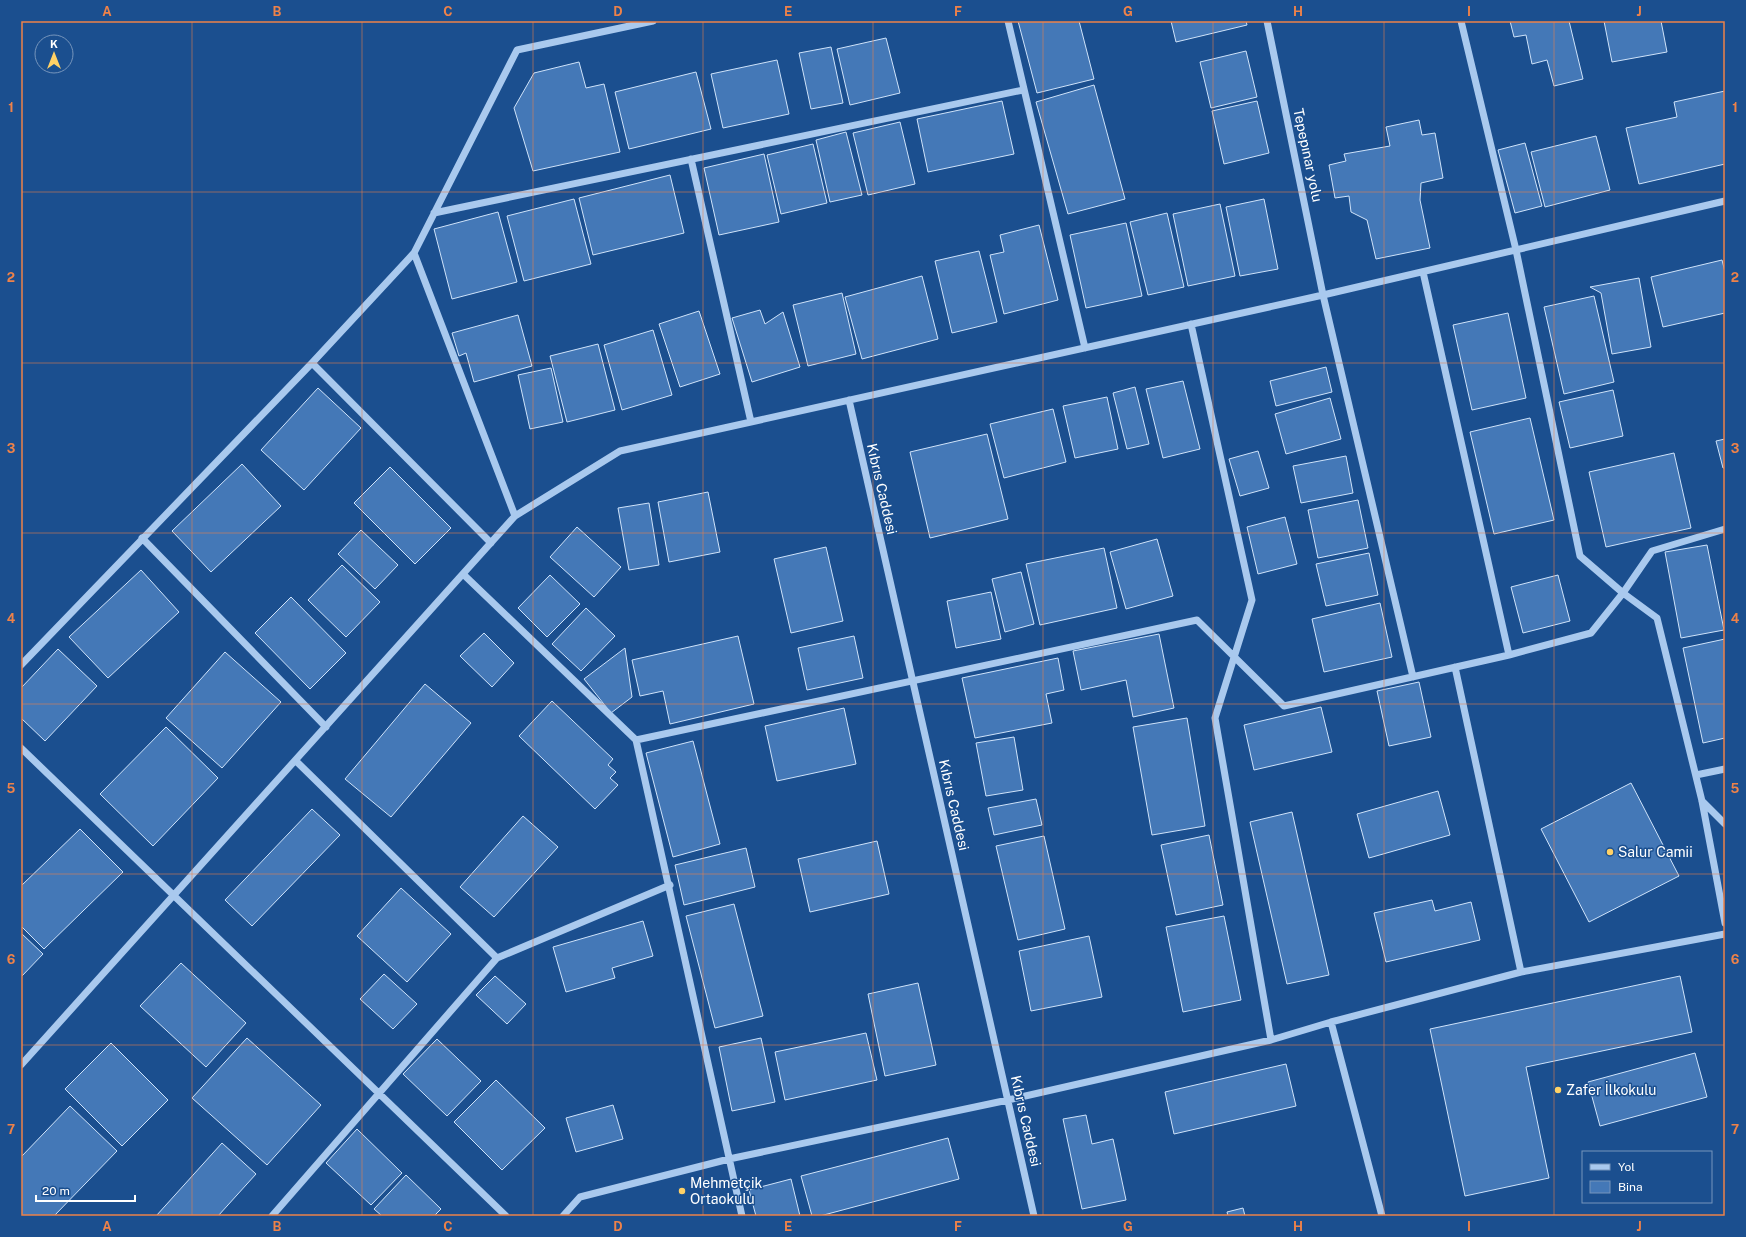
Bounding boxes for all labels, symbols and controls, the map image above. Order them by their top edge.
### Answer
text: A [102,4,112,19]
text: B [273,4,282,19]
text: C [443,4,453,19]
text: D [613,4,623,19]
text: E [784,4,792,19]
text: F [954,4,962,19]
text: G [1123,4,1133,19]
text: H [1293,4,1303,19]
text: I [1467,4,1471,19]
text: J [1636,4,1642,19]
north arrow [34,34,74,74]
text: K [50,38,58,50]
text: 1 [8,100,14,115]
text: 1 [1732,100,1738,115]
street label: Tepepınar yolu [1290,107,1326,203]
text: 2 [7,270,15,285]
text: 2 [1731,270,1739,285]
text: 3 [7,441,16,456]
text: 3 [1731,441,1740,456]
street label: Kıbrıs Caddesi [864,442,900,536]
text: 4 [7,611,16,626]
text: 4 [1731,611,1740,626]
street label: Kıbrıs Caddesi [936,758,972,852]
text: 5 [7,781,16,796]
text: 5 [1731,781,1740,796]
place label: Salur Camii [1618,844,1693,860]
marker: Salur Camii [1605,847,1615,857]
text: 6 [7,952,16,967]
text: 6 [1731,952,1740,967]
street label: Kıbrıs Caddesi [1008,1074,1044,1168]
place label: Zafer İlkokulu [1566,1080,1656,1098]
marker: Zafer İlkokulu [1553,1085,1563,1095]
text: 7 [7,1122,15,1137]
text: 7 [1731,1122,1739,1137]
legend [1582,1151,1712,1203]
text: Yol [1618,1160,1635,1174]
place label: Mehmetçik Ortaokulu [690,1175,762,1207]
scale bar [36,1177,135,1203]
text: Bina [1618,1180,1643,1194]
text: 20 m [42,1184,70,1198]
marker: Mehmetçik Ortaokulu [677,1186,687,1196]
text: A [102,1219,112,1234]
text: B [273,1219,282,1234]
text: C [443,1219,453,1234]
text: D [613,1219,623,1234]
text: E [784,1219,792,1234]
text: F [954,1219,962,1234]
text: G [1123,1219,1133,1234]
text: H [1293,1219,1303,1234]
text: I [1467,1219,1471,1234]
text: J [1636,1219,1642,1234]

